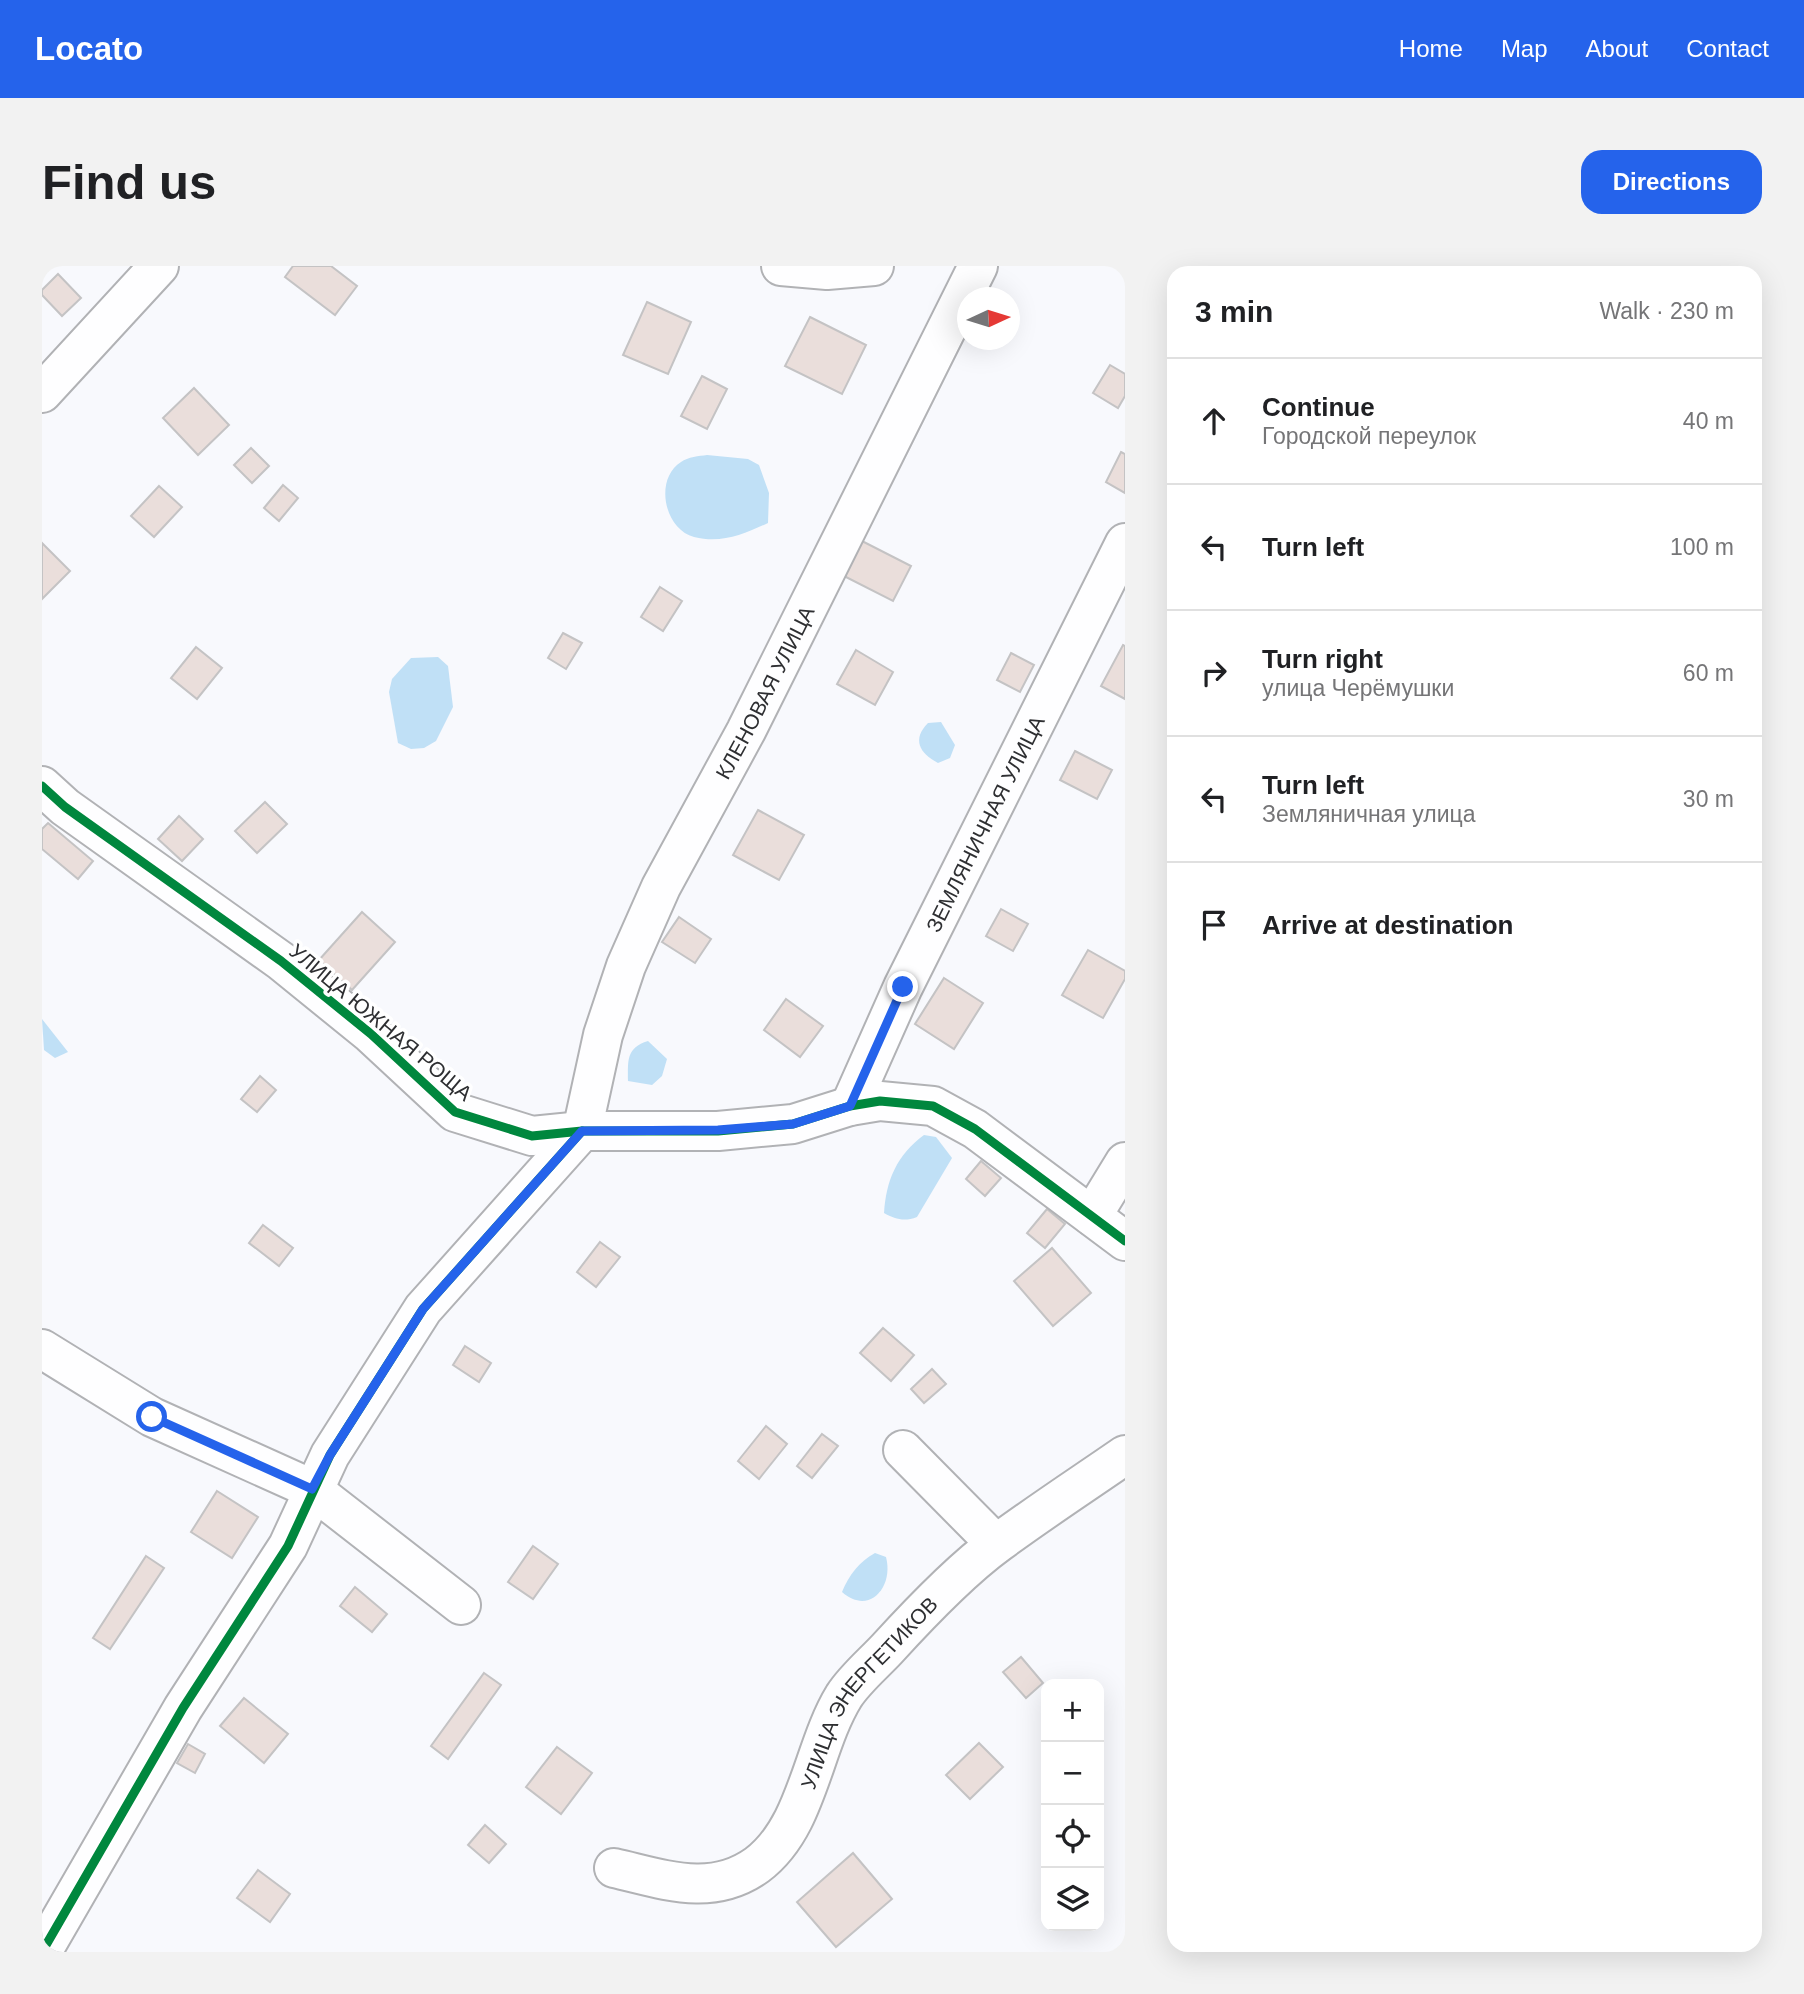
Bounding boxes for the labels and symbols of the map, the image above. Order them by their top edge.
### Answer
north arrow [957,287,1020,350]
street label: КЛЕНОВАЯ УЛИЦА [711,602,818,783]
street label: ЗЕМЛЯНИЧНАЯ УЛИЦА [921,712,1048,935]
street label: УЛИЦА ЮЖНАЯ РОЩА [285,939,477,1105]
route end [887,971,918,1002]
route start [136,1401,167,1432]
street label: УЛИЦА ЭНЕРГЕТИКОВ [796,1592,942,1792]

